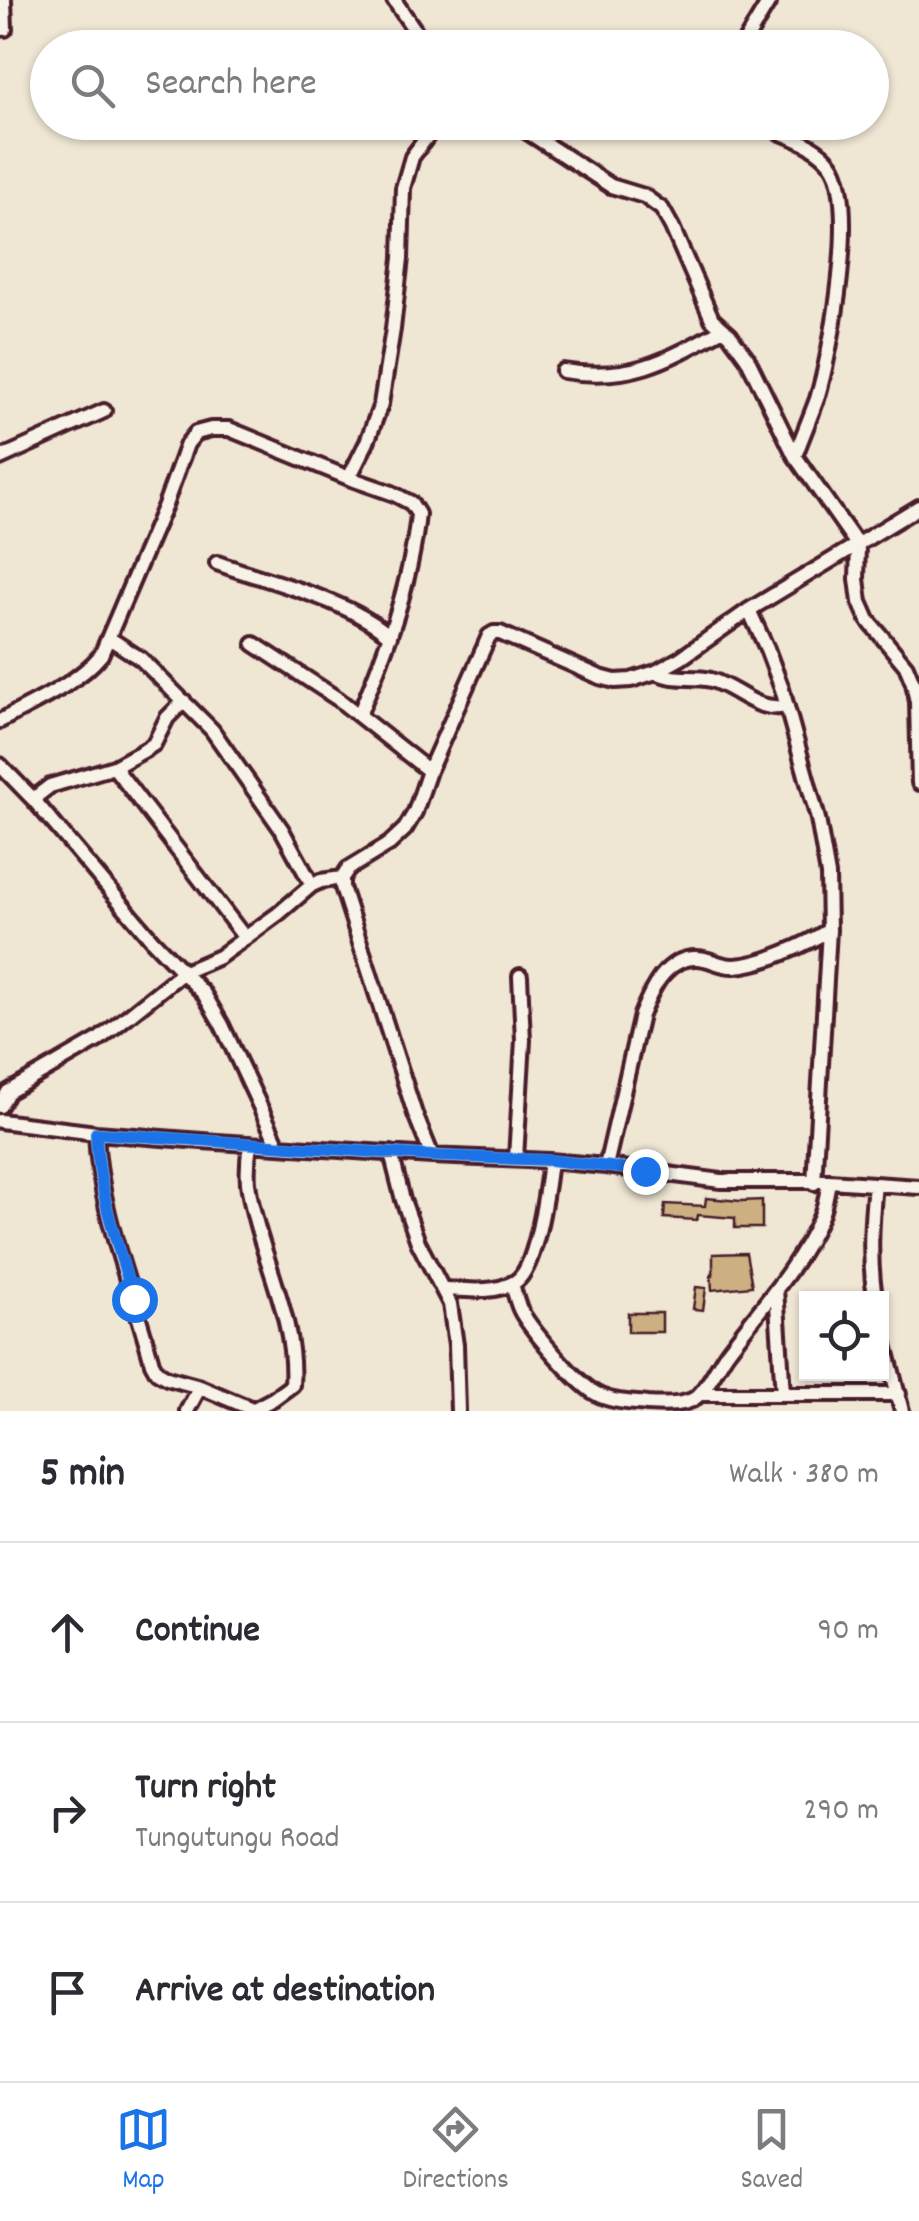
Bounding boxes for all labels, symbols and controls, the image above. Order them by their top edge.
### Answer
search box [30,30,889,140]
icon: search [65,58,120,113]
text: Search here [145,58,317,113]
route end [623,1149,669,1195]
route start [112,1277,158,1323]
map controls [799,1291,889,1381]
button: locate [799,1291,889,1381]
text: 5 min [40,1446,125,1506]
text: Walk · 380 m [729,1453,879,1499]
icon: ahead [40,1605,95,1660]
text: Continue [135,1605,260,1660]
text: 90 m [818,1609,879,1655]
text: Turn right [135,1762,276,1817]
icon: right [40,1785,95,1840]
text: 290 m [804,1789,879,1835]
text: Tungutungu Road [135,1817,340,1863]
icon: arrive [40,1965,95,2020]
text: Arrive at destination [135,1965,435,2020]
tab: Map [116,2102,171,2202]
tab: Directions [403,2102,509,2202]
tab: Saved [741,2102,803,2202]

